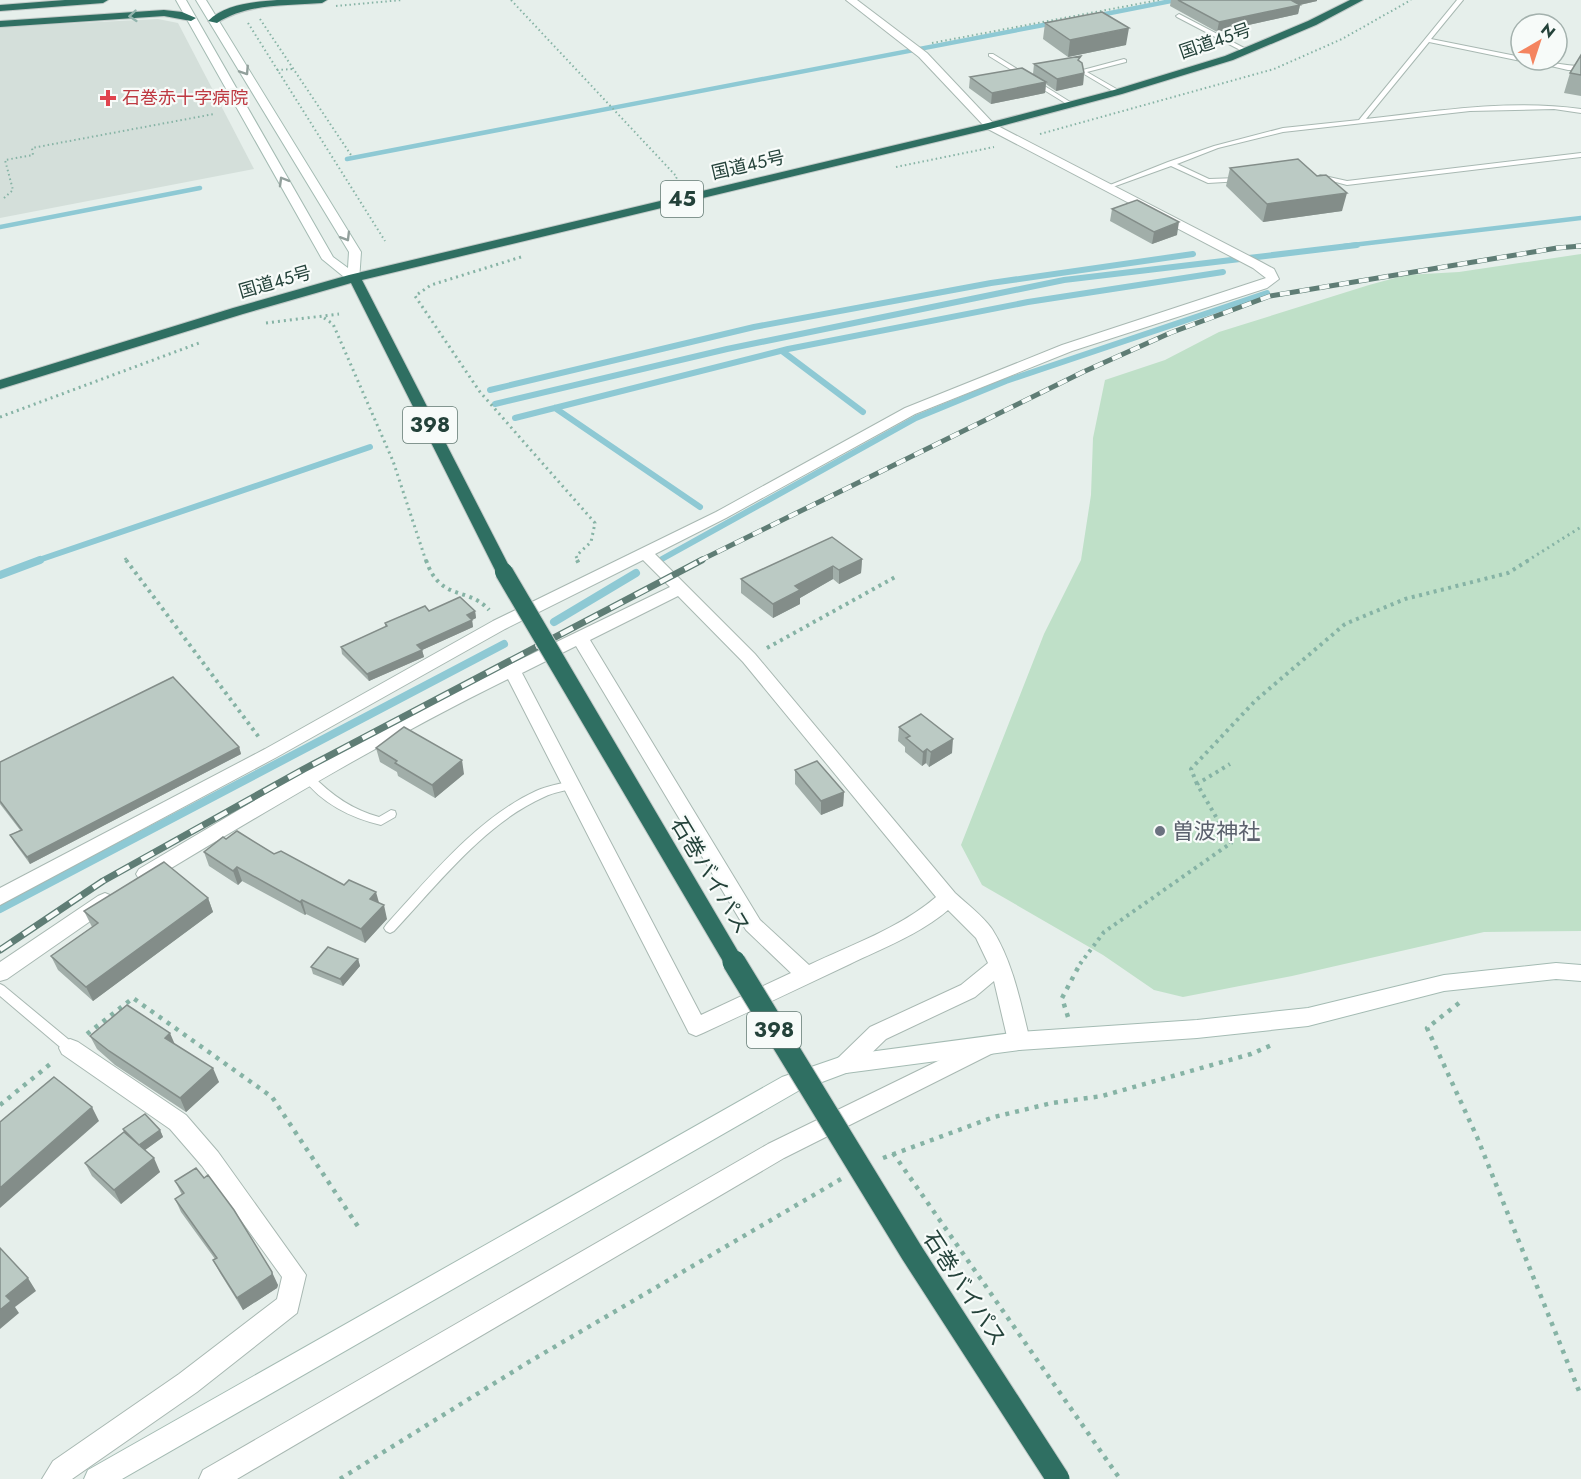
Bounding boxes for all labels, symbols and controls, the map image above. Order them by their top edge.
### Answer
one-way arrow [129,9,138,22]
north arrow [1509,12,1569,72]
street label: 国道45号 [1175,17,1255,65]
text: N [1536,18,1560,44]
one-way arrow [237,65,249,75]
place label: 石巻赤十字病院 [122,85,248,111]
marker: 石巻赤十字病院 [99,89,117,107]
street label: 国道45号 [709,144,787,186]
one-way arrow [279,177,291,187]
road number: 45 [661,181,703,217]
one-way arrow [339,231,351,241]
street label: 国道45号 [236,259,314,305]
road number: 398 [403,407,457,443]
street label: 石巻バイパス [663,810,759,940]
place label: 曽波神社 [1172,815,1260,847]
marker: 曽波神社 [1153,824,1167,838]
road number: 398 [747,1012,801,1048]
street label: 石巻バイパス [916,1224,1014,1352]

